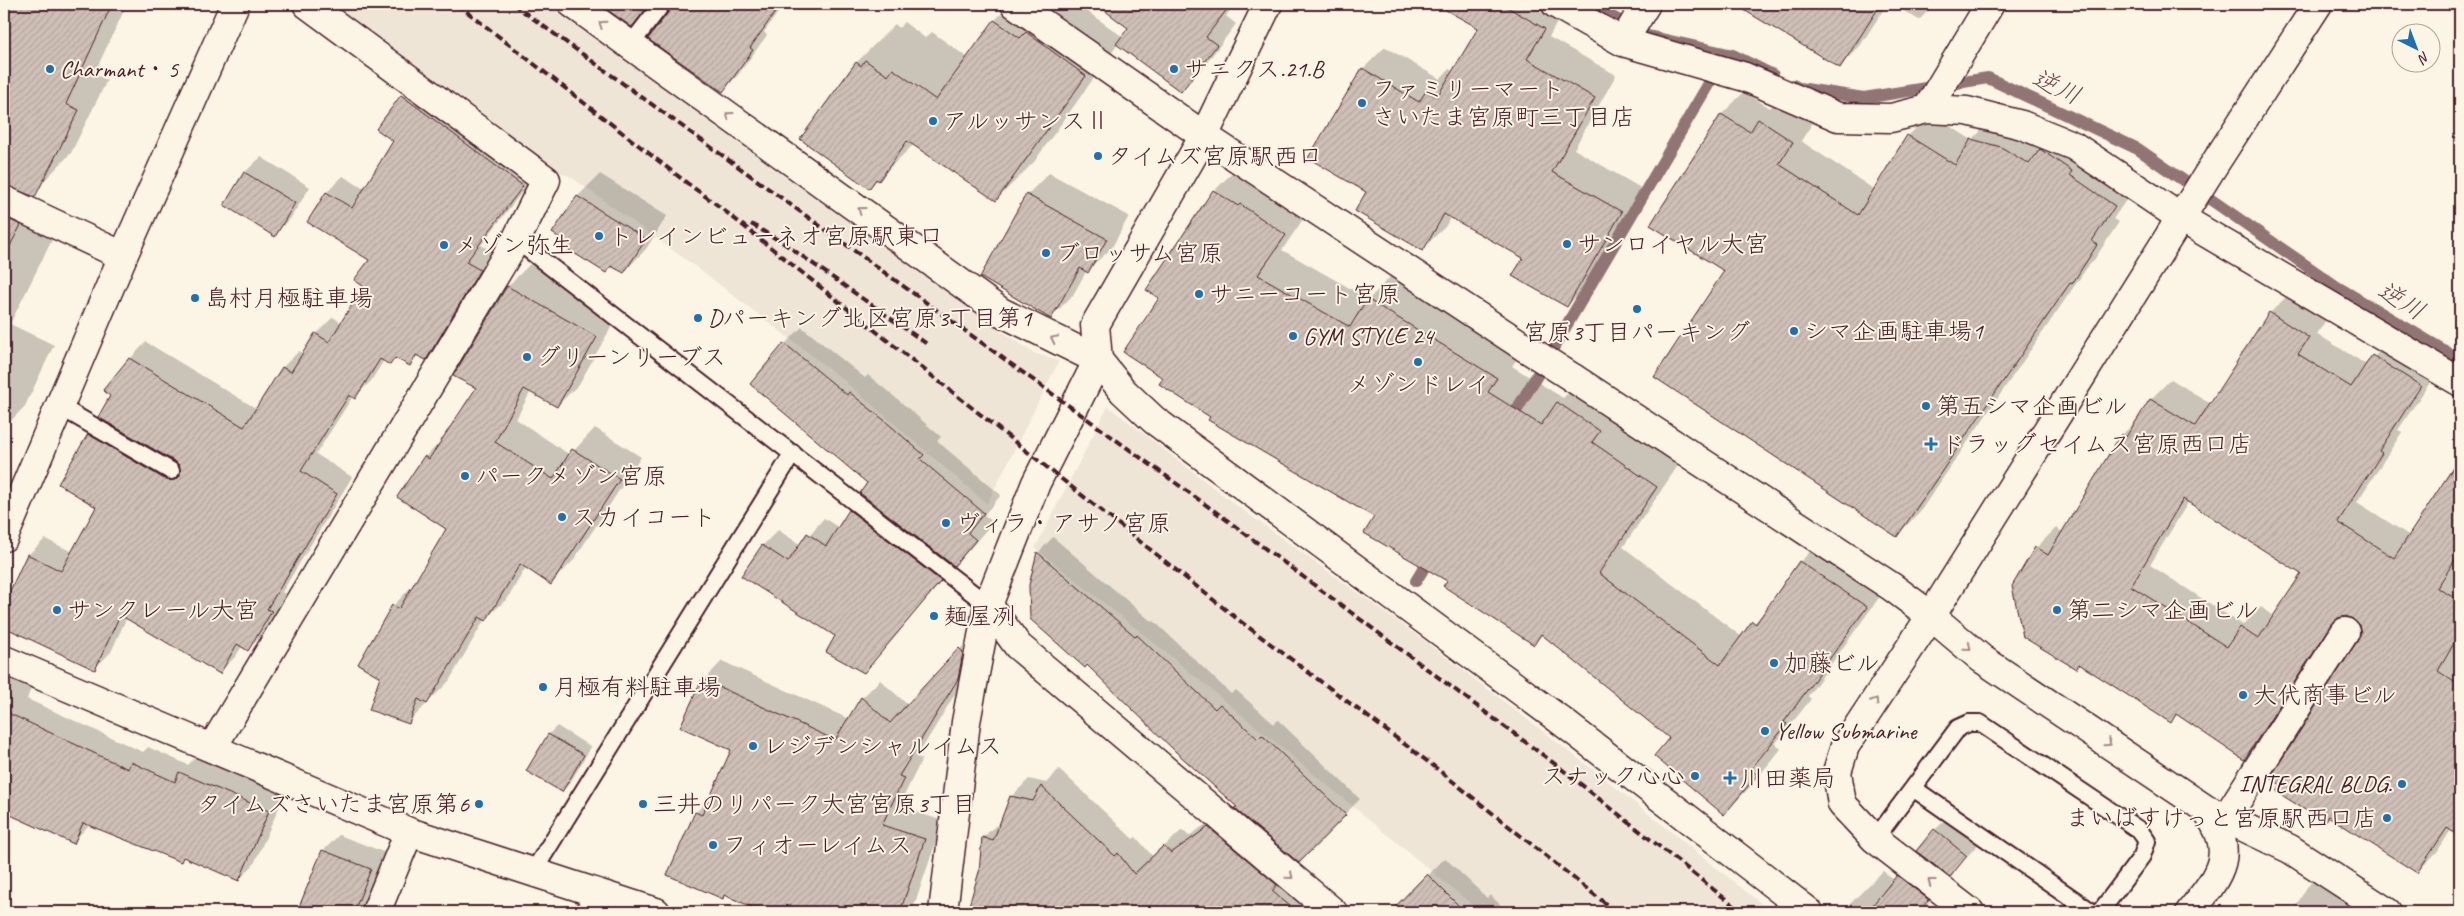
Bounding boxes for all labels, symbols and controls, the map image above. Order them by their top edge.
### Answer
one-way arrow [598,21,608,30]
north arrow [2392,22,2442,72]
text: N [2414,48,2433,68]
place label: Charmant・5 [60,54,179,84]
place label: サニクス.21.B [1184,54,1325,84]
water label: 逆川 [2027,62,2086,112]
marker: Charmant・5 [44,63,56,75]
marker: サニクス.21.B [1168,63,1180,75]
place label: ファミリーマート さいたま宮原町三丁目店 [1372,74,1635,132]
marker: ファミリーマート さいたま宮原町三丁目店 [1356,97,1368,109]
place label: アルッサンスⅡ [943,106,1110,136]
one-way arrow [725,112,735,121]
marker: アルッサンスⅡ [927,115,939,127]
place label: タイムズ宮原駅西口 [1108,141,1322,171]
marker: タイムズ宮原駅西口 [1092,150,1104,162]
one-way arrow [857,207,867,216]
place label: トレインビューネオ宮原駅東口 [609,221,943,251]
place label: サンロイヤル大宮 [1577,229,1769,259]
place label: メゾン弥生 [454,230,574,260]
marker: トレインビューネオ宮原駅東口 [593,230,605,242]
place label: ブロッサム宮原 [1056,238,1223,268]
marker: サンロイヤル大宮 [1561,238,1573,250]
marker: メゾン弥生 [438,239,450,251]
marker: ブロッサム宮原 [1040,247,1052,259]
water label: 逆川 [2372,274,2431,327]
place label: サニーコート宮原 [1209,279,1401,309]
place label: 島村月極駐車場 [205,283,373,313]
marker: サニーコート宮原 [1193,288,1205,300]
marker: 島村月極駐車場 [189,292,201,304]
place label: Dパーキング北区宮原3丁目第1 [708,303,1033,333]
marker: 宮原3丁目パーキング [1631,303,1643,315]
marker: Dパーキング北区宮原3丁目第1 [692,312,704,324]
place label: シマ企画駐車場1 [1804,316,1984,346]
place label: 宮原3丁目パーキング [1524,317,1750,347]
place label: GYM STYLE 24 [1303,321,1435,351]
marker: シマ企画駐車場1 [1788,325,1800,337]
marker: GYM STYLE 24 [1287,330,1299,342]
one-way arrow [1050,335,1059,345]
place label: グリーンリーブス [537,342,726,372]
marker: グリーンリーブス [521,351,533,363]
marker: メゾンドレイ [1412,356,1424,368]
place label: メゾンドレイ [1346,369,1490,399]
place label: 第五シマ企画ビル [1936,391,2128,421]
marker: 第五シマ企画ビル [1920,400,1932,412]
place label: ドラッグセイムス宮原西口店 [1941,429,2252,459]
marker: ドラッグセイムス宮原西口店 [1925,438,1937,450]
place label: パークメゾン宮原 [475,461,667,491]
marker: パークメゾン宮原 [459,470,471,482]
place label: スカイコート [572,502,716,532]
place label: ヴィラ・アサノ宮原 [956,508,1171,538]
marker: スカイコート [556,511,568,523]
marker: ヴィラ・アサノ宮原 [940,517,952,529]
place label: サンクレール大宮 [67,595,259,625]
place label: 第二シマ企画ビル [2067,595,2259,625]
place label: 麺屋冽 [944,601,1016,631]
marker: サンクレール大宮 [51,604,63,616]
marker: 第二シマ企画ビル [2051,604,2063,616]
marker: 麺屋冽 [928,610,940,622]
one-way arrow [1962,642,1971,650]
place label: 加藤ビル [1784,648,1880,678]
marker: 加藤ビル [1768,657,1780,669]
place label: 月極有料駐車場 [553,672,721,702]
place label: 大代商事ビル [2253,680,2397,710]
marker: 月極有料駐車場 [537,681,549,693]
marker: 大代商事ビル [2237,689,2249,701]
one-way arrow [1868,698,1878,707]
place label: Yellow Submarine [1775,716,1919,746]
marker: Yellow Submarine [1759,725,1771,737]
place label: レジデンシャルイムス [763,731,1002,761]
one-way arrow [2102,737,2111,747]
marker: レジデンシャルイムス [747,740,759,752]
place label: スナック心心 [1541,761,1685,791]
place label: 川田薬局 [1740,763,1836,793]
place label: INTEGRAL BLDG. [2239,769,2392,799]
marker: スナック心心 [1689,770,1701,782]
marker: 川田薬局 [1724,772,1736,784]
marker: INTEGRAL BLDG. [2396,778,2408,790]
place label: タイムズさいたま宮原第6 [197,789,470,819]
place label: 三井のリパーク大宮宮原3丁目 [653,789,976,819]
marker: タイムズさいたま宮原第6 [473,798,485,810]
marker: 三井のリパーク大宮宮原3丁目 [637,798,649,810]
place label: まいばすけっと宮原駅西口店 [2065,803,2377,833]
marker: まいばすけっと宮原駅西口店 [2381,812,2393,824]
place label: フィオーレイムス [723,830,912,860]
marker: フィオーレイムス [707,839,719,851]
one-way arrow [1284,870,1293,879]
one-way arrow [1928,880,1937,888]

